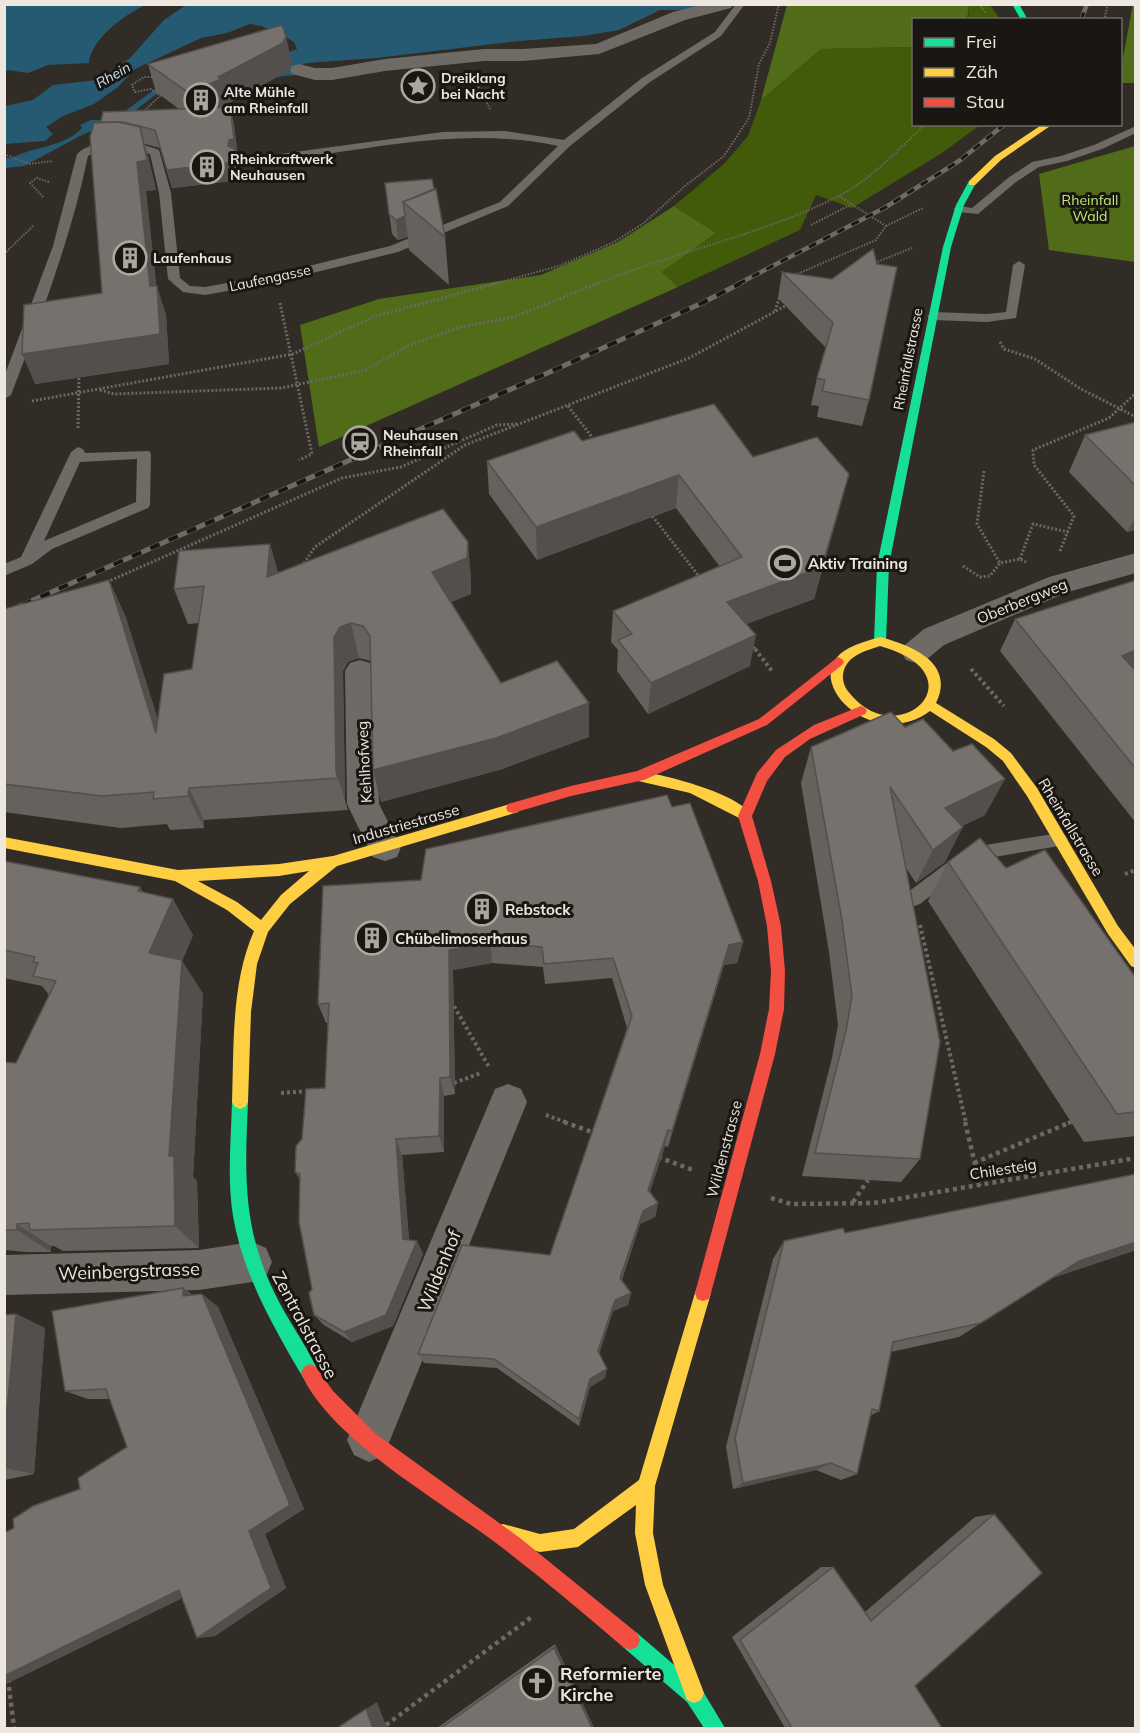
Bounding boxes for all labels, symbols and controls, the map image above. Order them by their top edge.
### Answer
legend [912,18,1122,126]
text: Frei [966,30,996,53]
water label: Rhein [92,58,134,92]
text: Zäh [966,60,998,83]
place icon: Dreiklang bei Nacht [400,68,436,104]
place label: Dreiklang bei Nacht [441,69,506,103]
building icon: Alte Mühle am Rheinfall [183,82,219,118]
place label: Alte Mühle am Rheinfall [224,83,308,117]
text: Stau [966,90,1005,113]
building icon: Rheinkraftwerk Neuhausen [189,149,225,185]
place label: Rheinkraftwerk Neuhausen [230,150,333,184]
park label: Rheinfall Wald [1062,191,1118,225]
building icon: Laufenhaus [112,240,148,276]
place label: Laufenhaus [153,249,231,267]
street label: Laufengasse [228,261,312,295]
street label: Rheinfallstrasse [889,306,927,412]
station icon: Neuhausen Rheinfall [342,425,378,461]
place label: Neuhausen Rheinfall [383,426,458,460]
sports icon: Aktiv Training [767,545,803,581]
place label: Aktiv Training [808,554,908,573]
street label: Oberbergweg [974,574,1070,628]
street label: Kehlhofweg [352,720,376,804]
street label: Rheinfallstrasse [1034,775,1108,879]
street label: Industriestrasse [350,800,462,848]
building icon: Rebstock [464,891,500,927]
place label: Rebstock [505,900,571,919]
building icon: Chübelimoserhaus [354,920,390,956]
place label: Chübelimoserhaus [395,929,527,948]
street label: Wildenstrasse [702,1098,746,1200]
street label: Chilesteig [968,1154,1038,1184]
street label: Wildenhof [412,1226,466,1315]
street label: Weinbergstrasse [58,1257,200,1285]
street label: Zentralstrasse [267,1267,343,1383]
place label: Reformierte Kirche [560,1662,661,1706]
church icon: Reformierte Kirche [519,1665,555,1701]

